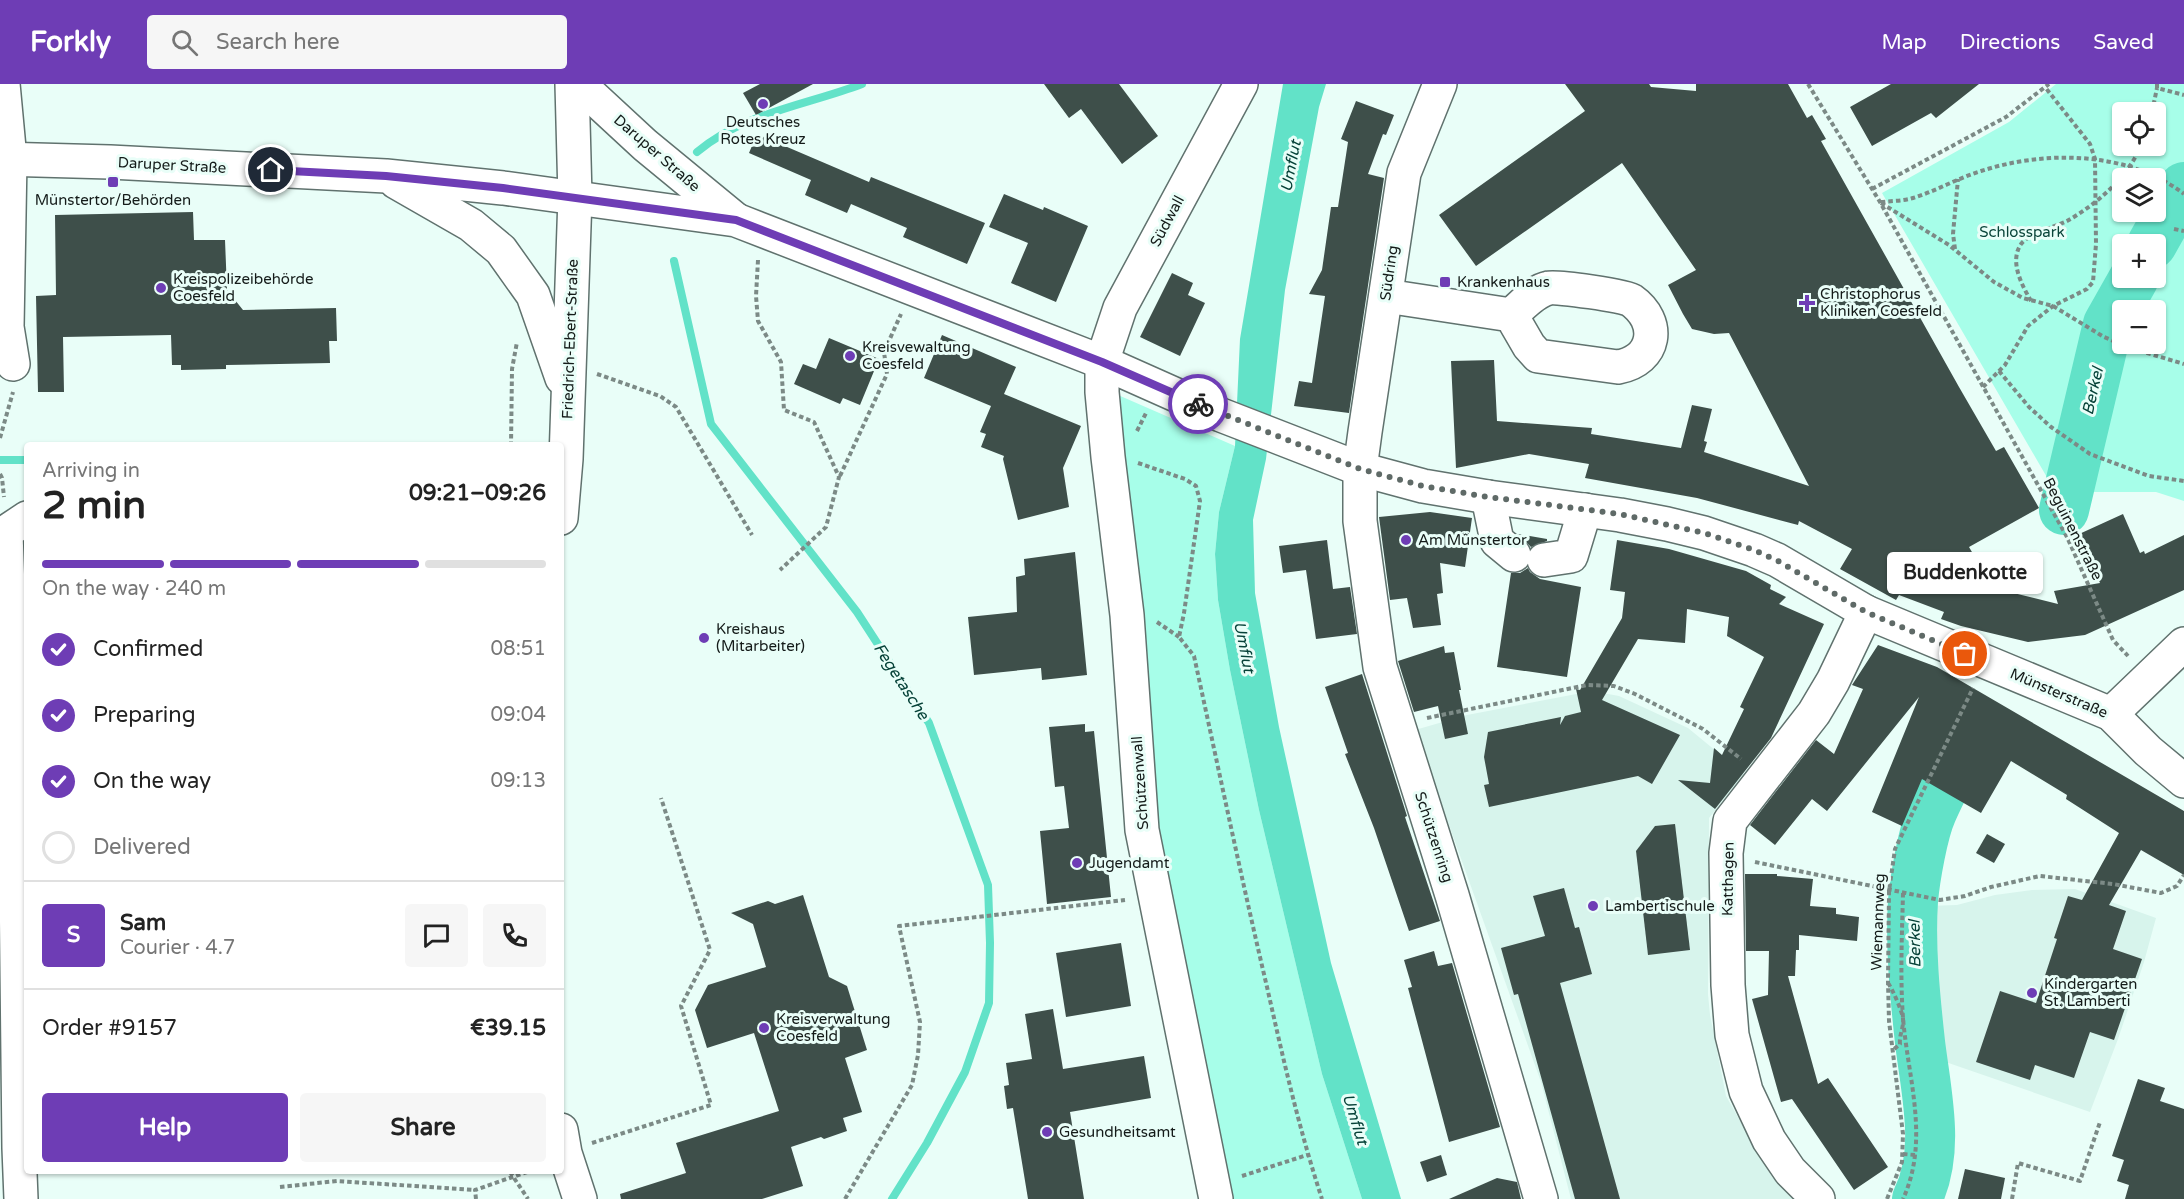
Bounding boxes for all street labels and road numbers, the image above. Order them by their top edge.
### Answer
street label: Daruper Straße [610,111,704,195]
street label: Daruper Straße [117,153,227,177]
street label: Südwall [1146,192,1188,250]
street label: Südring [1376,244,1402,302]
street label: Friedrich-Ebert-Straße [558,259,582,419]
street label: Beguinenstraße [2039,475,2107,583]
street label: Münsterstraße [2008,664,2110,722]
street label: Schützenwall [1128,736,1152,830]
street label: Schützenring [1411,789,1457,885]
street label: Katthagen [1718,842,1738,916]
street label: Wiemannweg [1867,873,1889,971]

